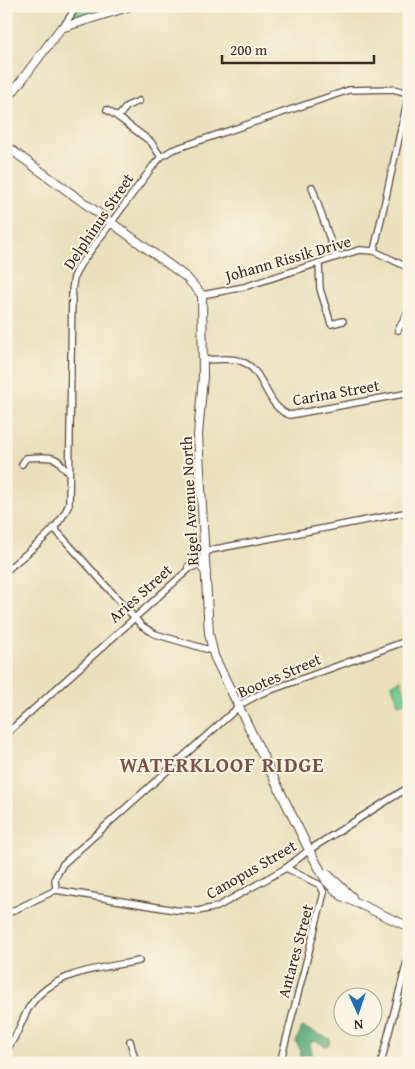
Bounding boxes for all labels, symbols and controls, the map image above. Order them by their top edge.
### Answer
scale bar [222,32,375,64]
text: 200 m [230,39,268,60]
street label: Delphinus Street [57,168,139,274]
street label: Johann Rissik Drive [220,229,354,288]
street label: Carina Street [291,372,382,411]
street label: Rigel Avenue North [174,436,204,566]
street label: Aries Street [103,558,178,628]
street label: Bootes Street [233,646,325,703]
district label: WATERKLOOF RIDGE [119,749,325,780]
street label: Canopus Street [201,833,301,905]
street label: Antares Street [271,901,319,1001]
north arrow [332,986,382,1036]
text: N [353,1015,364,1035]

